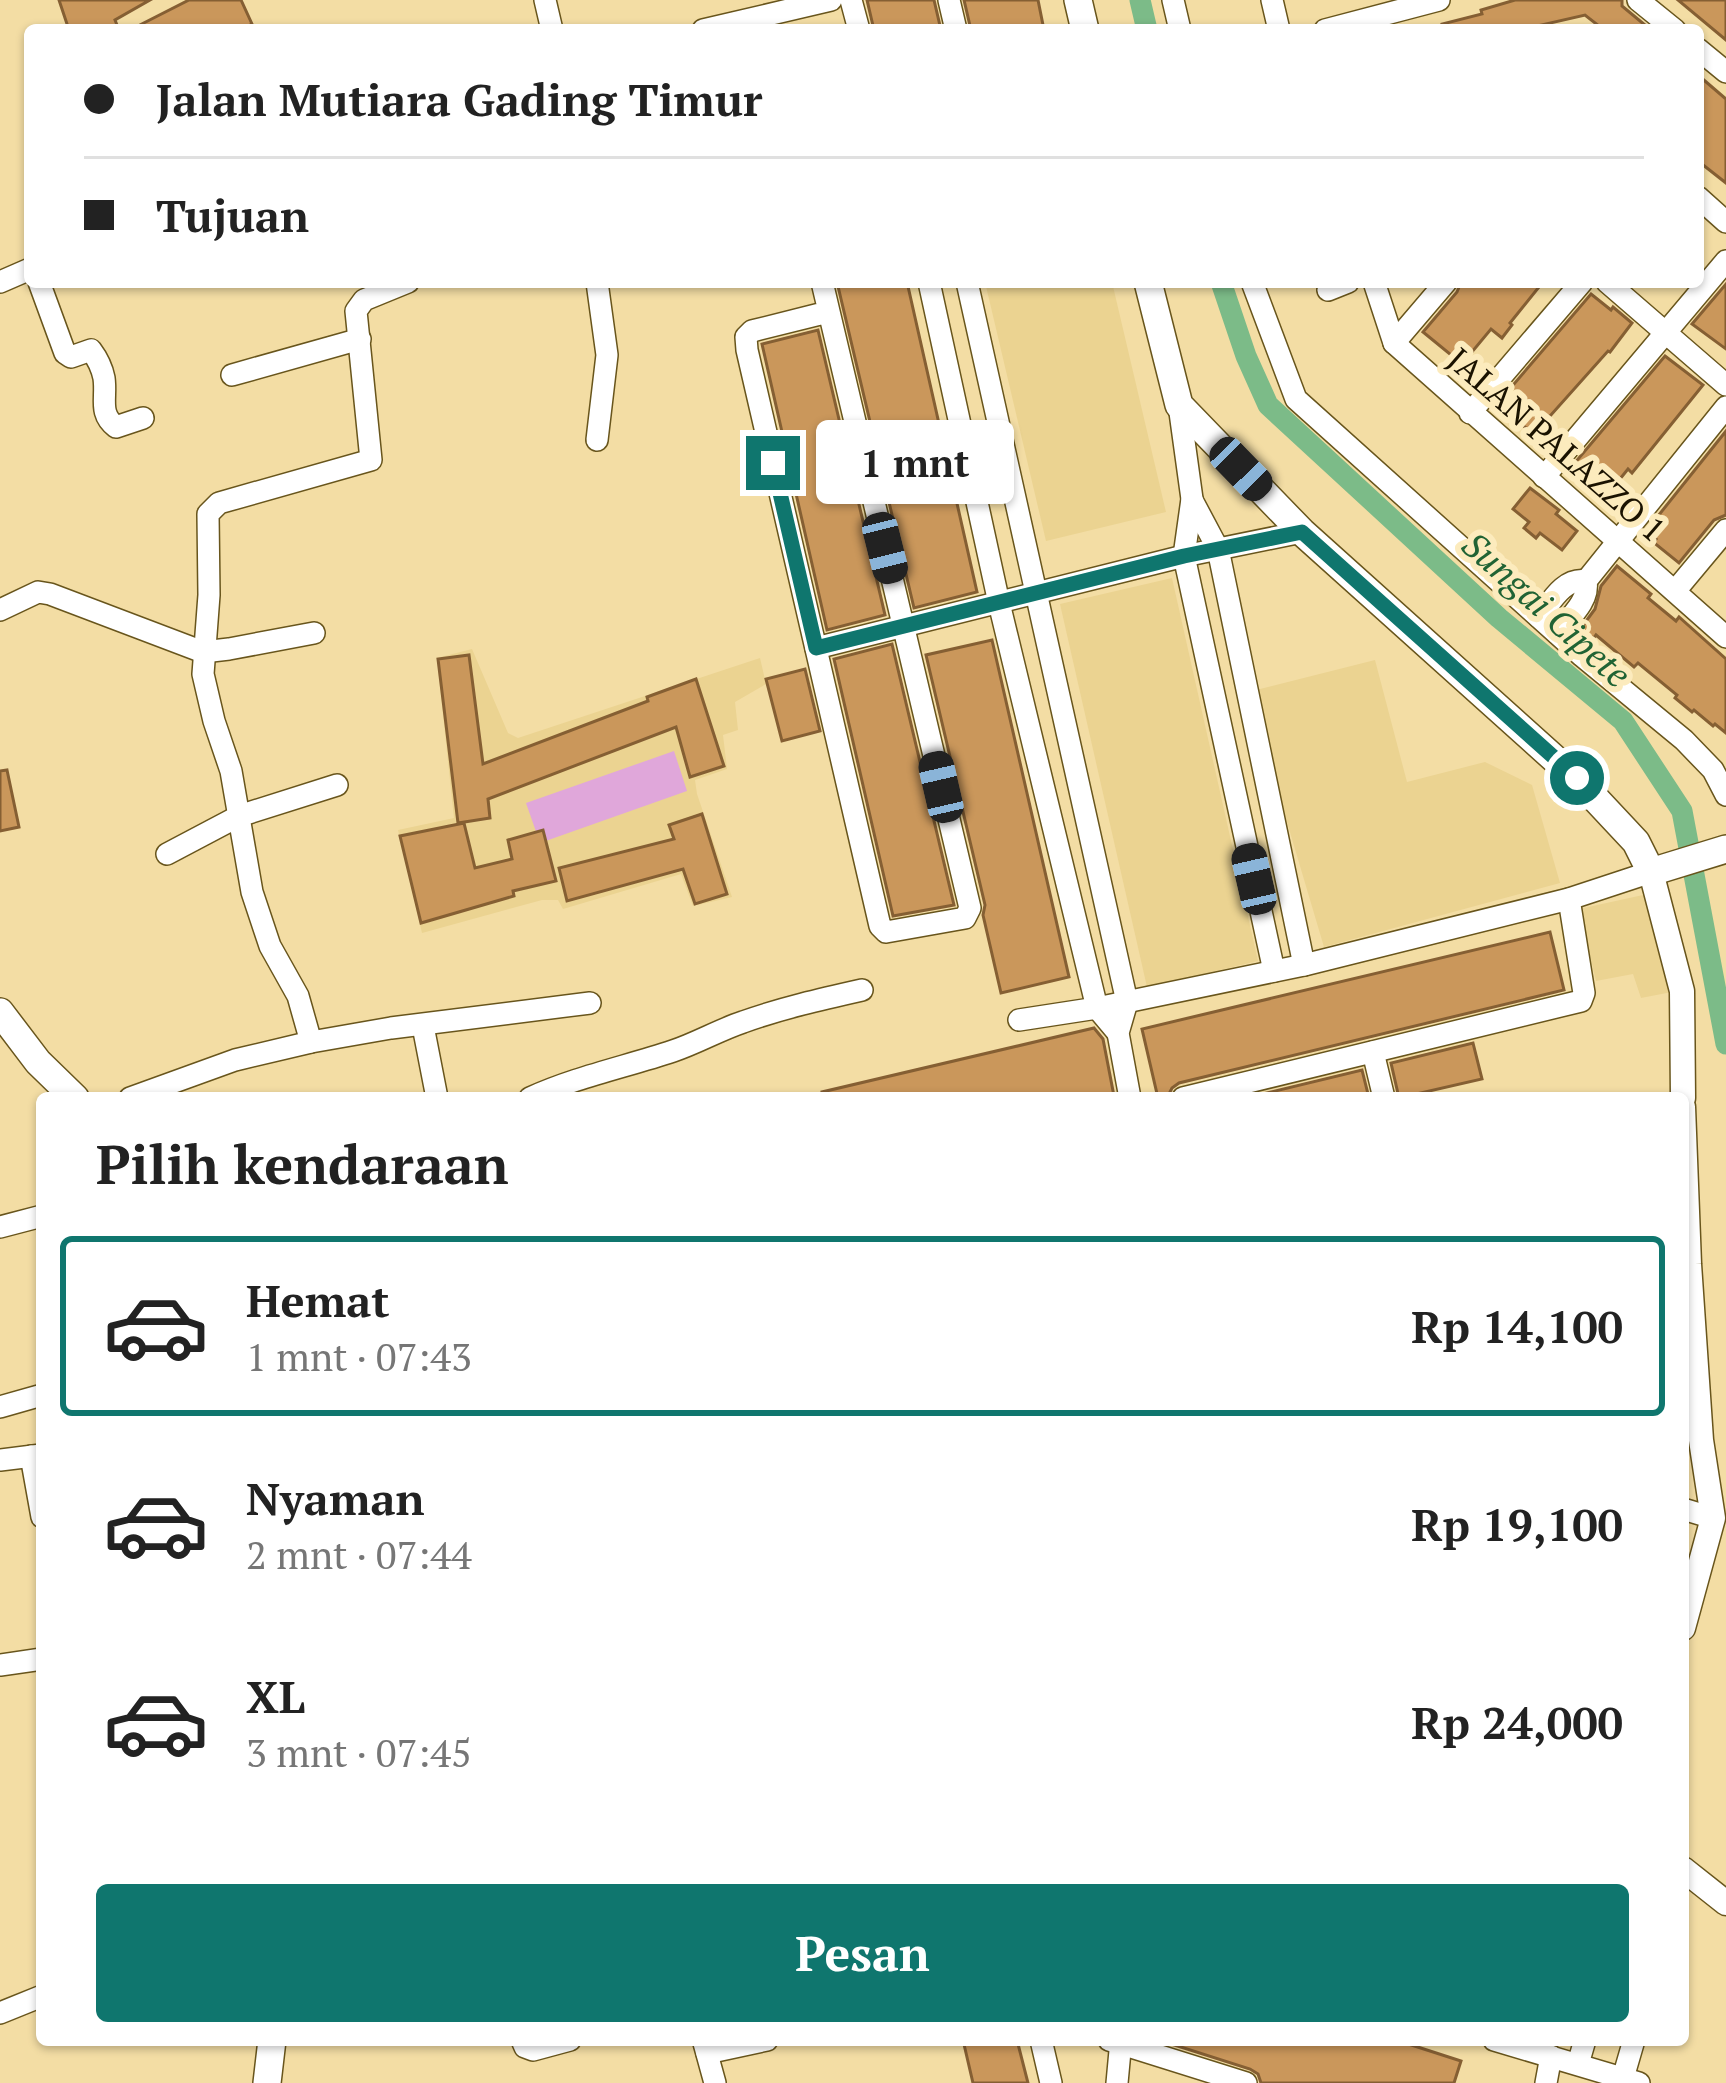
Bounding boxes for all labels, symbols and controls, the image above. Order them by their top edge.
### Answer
text: Jalan Mutiara Gading Timur [156,69,762,129]
text: Tujuan [156,185,309,245]
street label: JALAN PALAZZO 1 [1439,338,1675,550]
callout: 1 mnt [815,421,1013,505]
car [1203,431,1279,507]
route end [746,436,800,490]
text: 1 mnt [860,436,970,488]
car [859,509,911,587]
water label: Sungai Cipete [1453,521,1641,697]
car [915,748,967,826]
route start [1550,751,1604,805]
car [1228,840,1280,918]
text: Pilih kendaraan [96,1128,509,1199]
text: Hemat [246,1270,389,1330]
icon: car [102,1272,210,1380]
text: Rp 14,100 [1411,1296,1623,1356]
text: 1 mnt · 07:43 [246,1330,472,1382]
text: Nyaman [246,1468,425,1528]
icon: car [102,1470,210,1578]
text: Rp 19,100 [1411,1494,1623,1554]
text: 2 mnt · 07:44 [246,1528,472,1580]
text: XL [246,1666,305,1726]
icon: car [102,1668,210,1776]
text: Rp 24,000 [1411,1692,1623,1752]
text: 3 mnt · 07:45 [246,1726,472,1778]
button: Pesan [96,1884,1629,2022]

